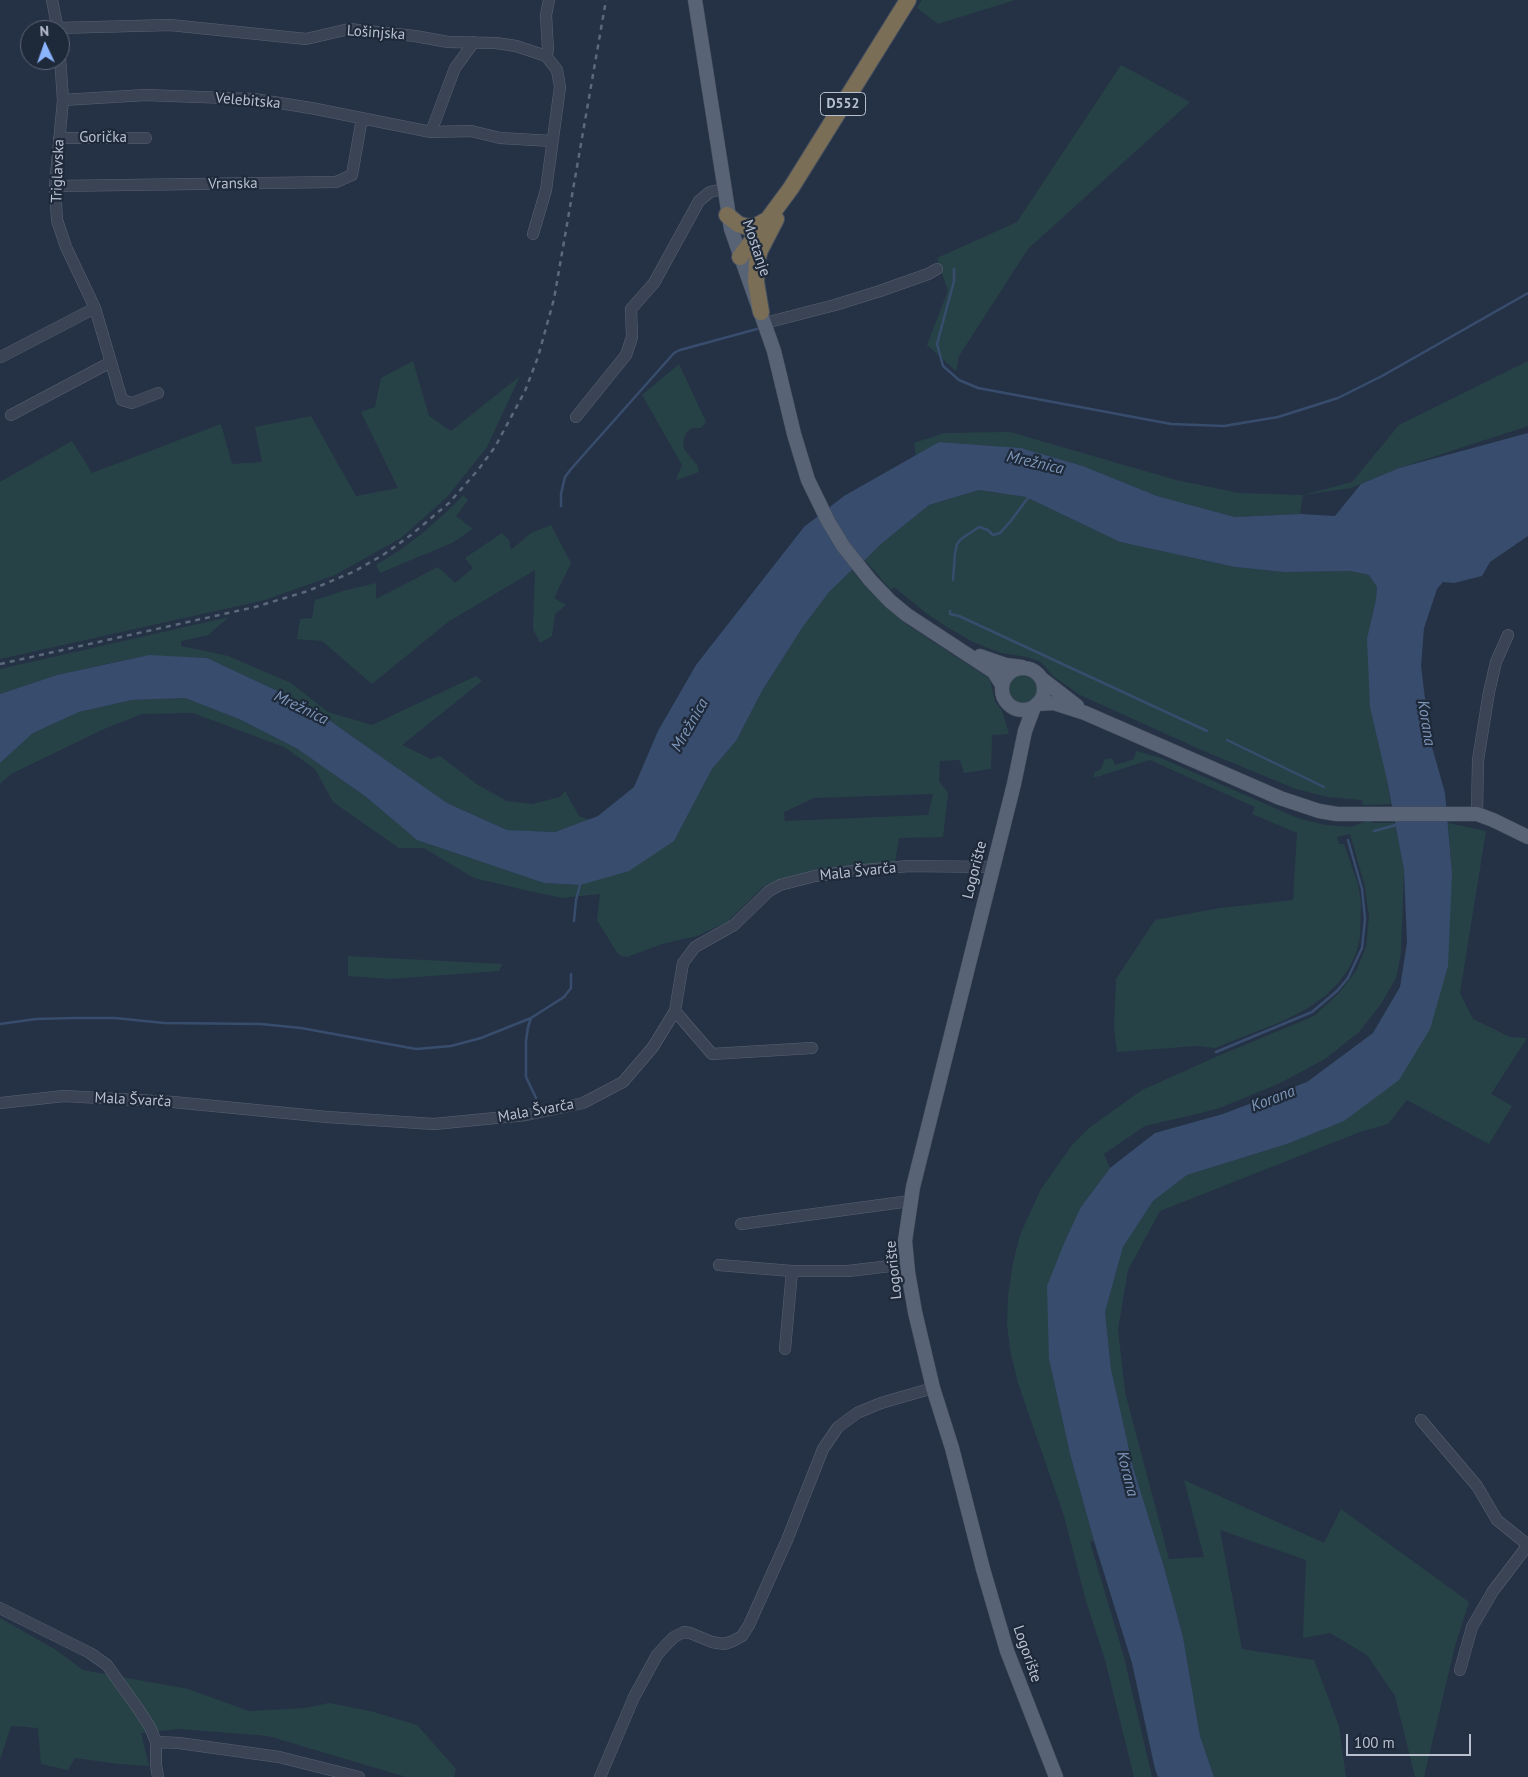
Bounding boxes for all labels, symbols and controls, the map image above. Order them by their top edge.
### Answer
north arrow [20,20,70,70]
text: N [39,22,49,40]
street label: Lošinjska [346,22,406,44]
street label: Velebitska [215,89,281,113]
road number: D552 [820,92,866,116]
street label: Gorička [79,129,127,147]
street label: Triglavska [48,139,68,203]
street label: Vranska [208,175,258,193]
street label: Mostanje [738,217,774,279]
water label: Mrežnica [1005,447,1065,479]
water label: Mrežnica [271,687,331,729]
water label: Mrežnica [667,695,713,755]
water label: Korana [1413,699,1439,747]
street label: Logorište [959,839,991,901]
street label: Mala Švarča [819,859,897,885]
water label: Korana [1248,1082,1298,1116]
street label: Mala Švarča [94,1089,172,1111]
street label: Mala Švarča [496,1095,576,1127]
street label: Logorište [882,1240,906,1300]
water label: Korana [1112,1449,1142,1499]
street label: Logorište [1009,1623,1045,1685]
scale bar [1348,1724,1473,1756]
text: 100 m [1354,1733,1395,1752]

